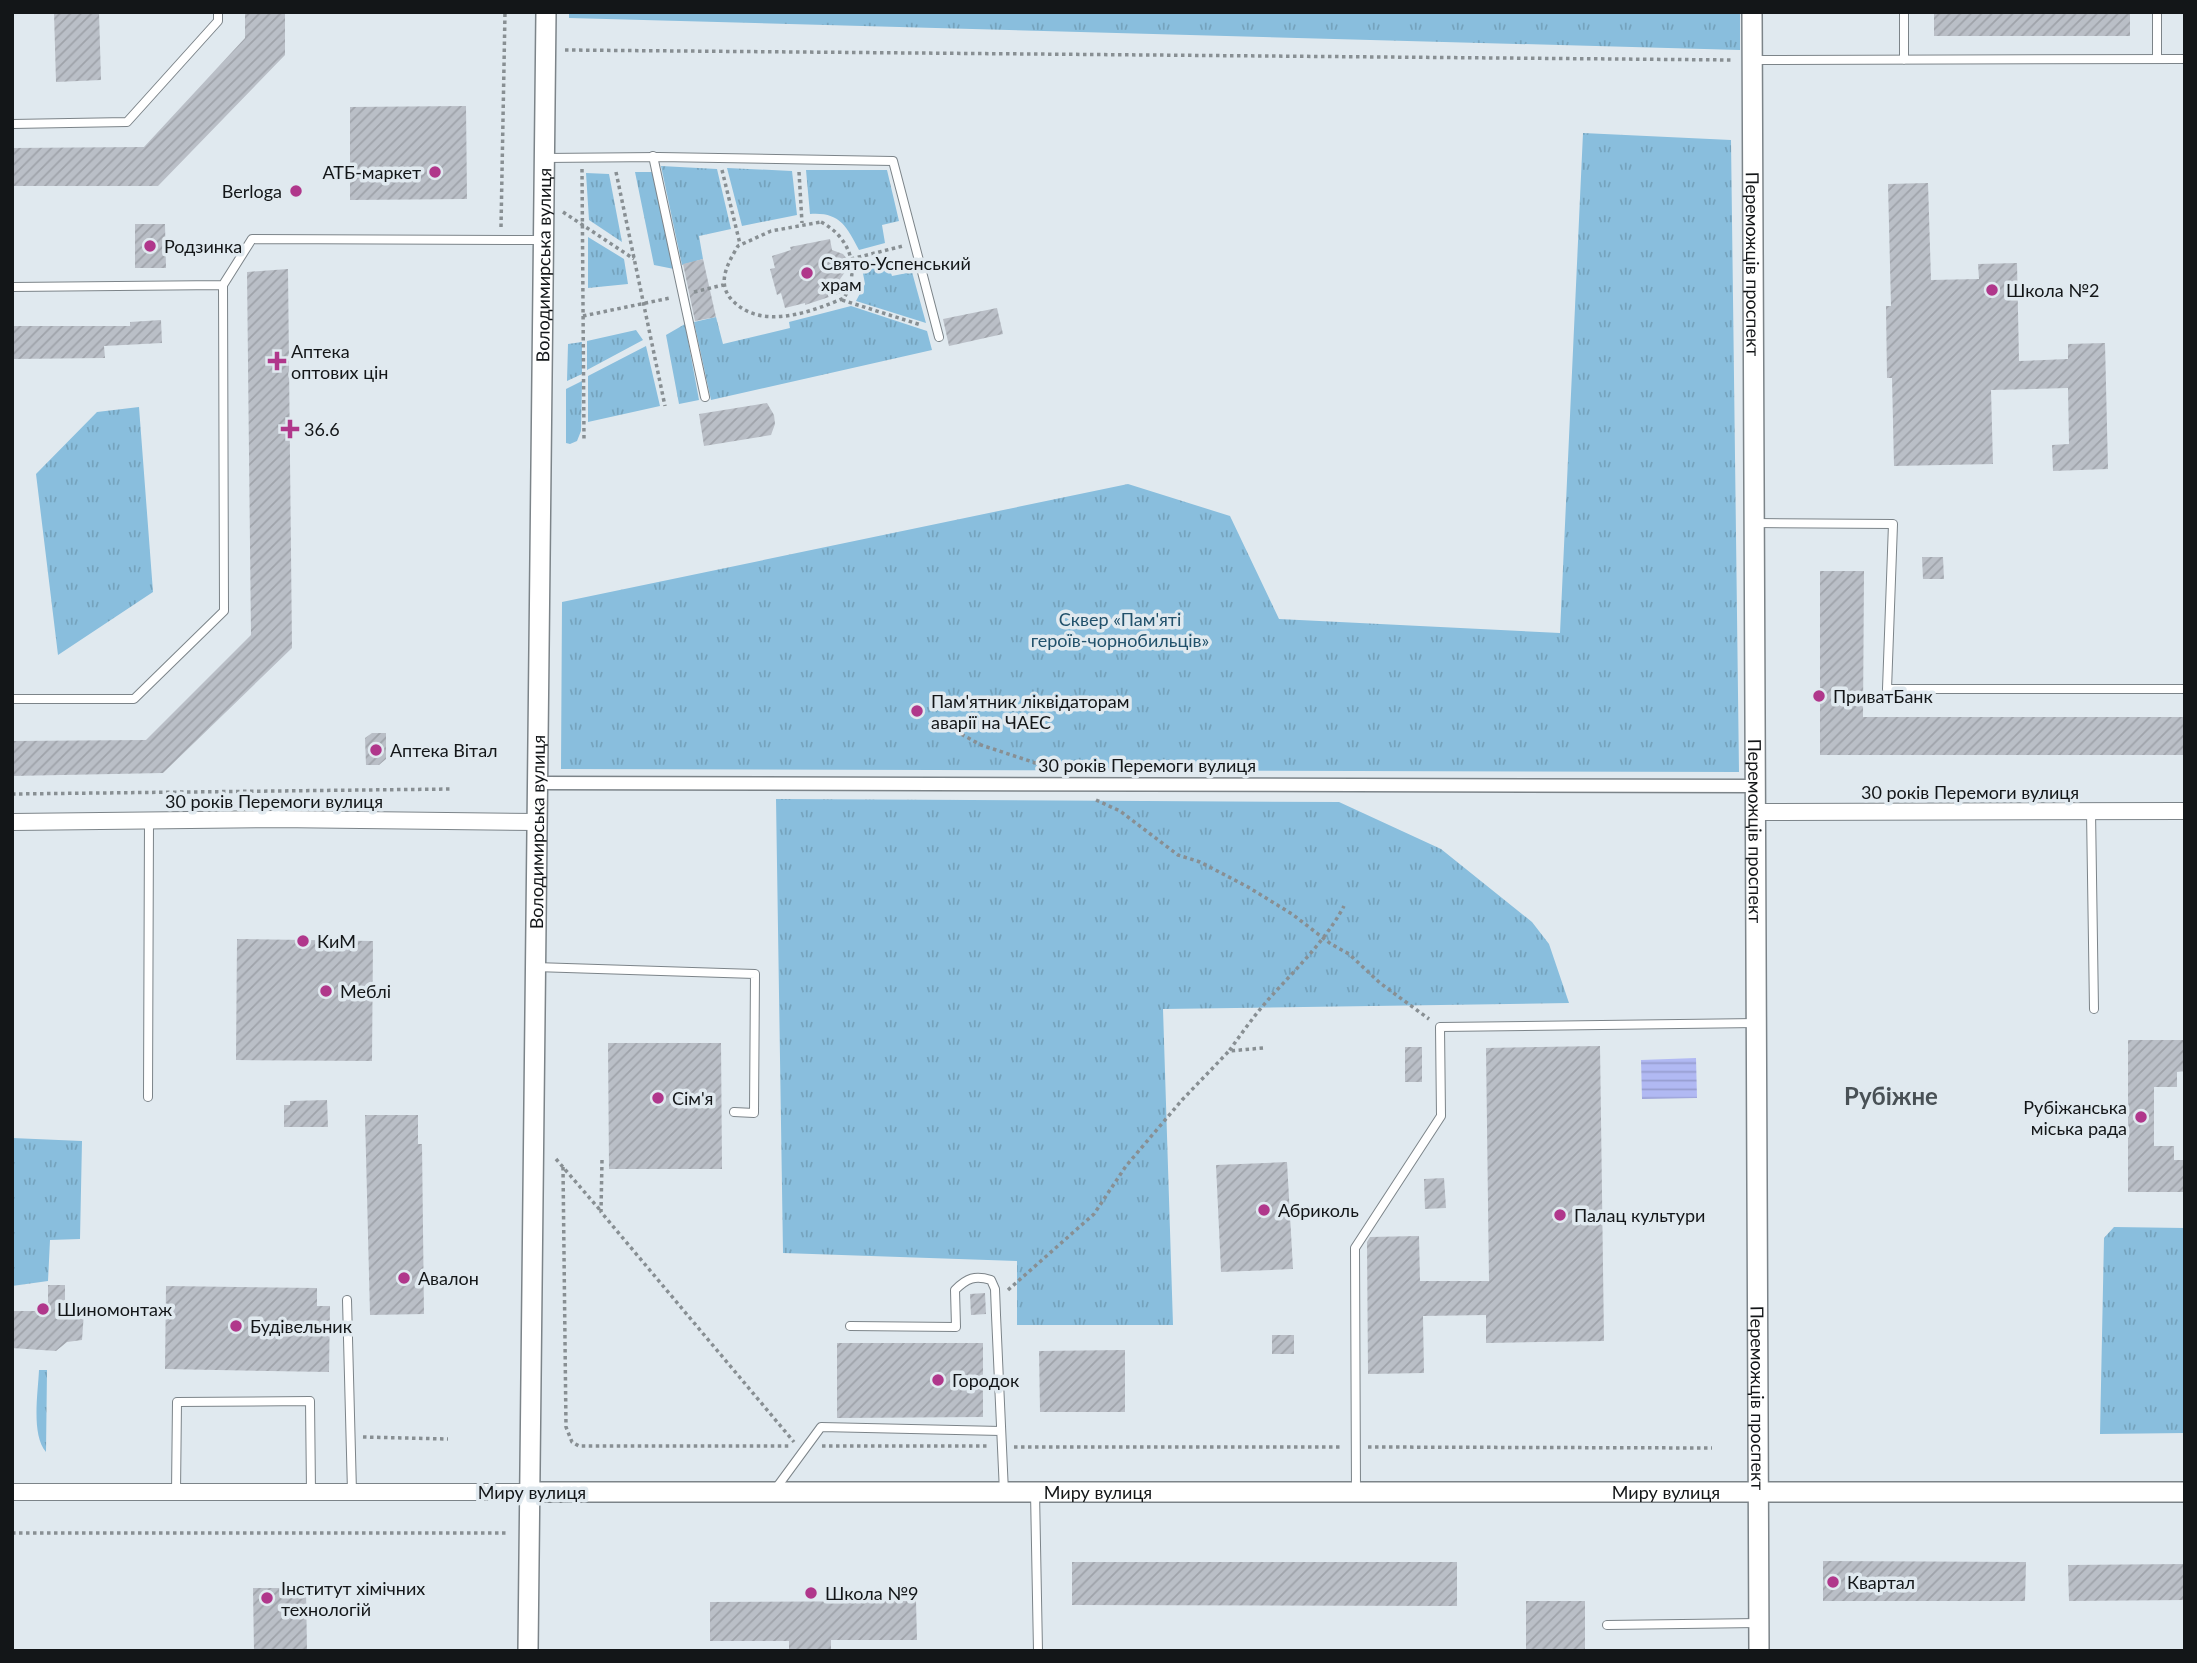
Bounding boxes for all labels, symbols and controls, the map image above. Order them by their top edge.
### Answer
place label: АТБ-маркет [322,161,421,183]
marker: АТБ-маркет [427,164,443,180]
street label: Володимирська вулиця [531,168,555,362]
street label: Переможців проспект [1742,172,1764,356]
place label: Berloga [222,180,282,202]
marker: Berloga [288,183,304,199]
place label: Родзинка [164,235,242,257]
marker: Родзинка [142,238,158,254]
place label: Свято-Успенський храм [821,252,971,295]
marker: Свято-Успенський храм [799,265,815,281]
place label: Школа №2 [2006,279,2100,301]
marker: Школа №2 [1984,282,2000,298]
place label: Аптека оптових цін [291,340,388,383]
marker: Аптека оптових цін [269,353,285,369]
place label: 36.6 [304,418,340,440]
marker: 36.6 [282,421,298,437]
park label: Сквер «Пам'яті героїв-чорнобильців» [1031,608,1209,651]
place label: ПриватБанк [1833,685,1933,707]
marker: ПриватБанк [1811,688,1827,704]
place label: Пам'ятник ліквідаторам аварії на ЧАЕС [931,690,1129,733]
marker: Пам'ятник ліквідаторам аварії на ЧАЕС [909,703,925,719]
street label: Володимирська вулиця [525,735,549,929]
place label: Аптека Вітал [390,739,498,761]
street label: Переможців проспект [1744,739,1767,923]
marker: Аптека Вітал [368,742,384,758]
street label: 30 років Перемоги вулиця [1038,754,1256,776]
street label: 30 років Перемоги вулиця [1861,781,2079,803]
street label: 30 років Перемоги вулиця [165,790,383,812]
place label: КиМ [317,930,356,952]
marker: КиМ [295,933,311,949]
place label: Меблі [340,980,391,1002]
marker: Меблі [318,983,334,999]
district label: Рубіжне [1844,1081,1938,1110]
place label: Сім'я [672,1087,713,1109]
marker: Сім'я [650,1090,666,1106]
place label: Рубіжанська міська рада [2023,1096,2127,1139]
marker: Рубіжанська міська рада [2133,1109,2149,1125]
place label: Абриколь [1278,1199,1359,1221]
marker: Абриколь [1256,1202,1272,1218]
place label: Палац культури [1574,1204,1705,1226]
marker: Палац культури [1552,1207,1568,1223]
place label: Авалон [418,1267,479,1289]
marker: Авалон [396,1270,412,1286]
place label: Шиномонтаж [57,1298,172,1320]
marker: Шиномонтаж [35,1301,51,1317]
street label: Переможців проспект [1747,1306,1769,1490]
place label: Будівельник [250,1315,353,1337]
marker: Будівельник [228,1318,244,1334]
place label: Городок [952,1369,1020,1391]
marker: Городок [930,1372,946,1388]
street label: Миру вулиця [478,1481,586,1503]
street label: Миру вулиця [1044,1481,1152,1503]
street label: Миру вулиця [1612,1481,1720,1503]
place label: Квартал [1847,1571,1915,1593]
marker: Квартал [1825,1574,1841,1590]
place label: Інститут хімічних технологій [281,1577,425,1620]
place label: Школа №9 [825,1582,919,1604]
marker: Школа №9 [803,1585,819,1601]
marker: Інститут хімічних технологій [259,1590,275,1606]

